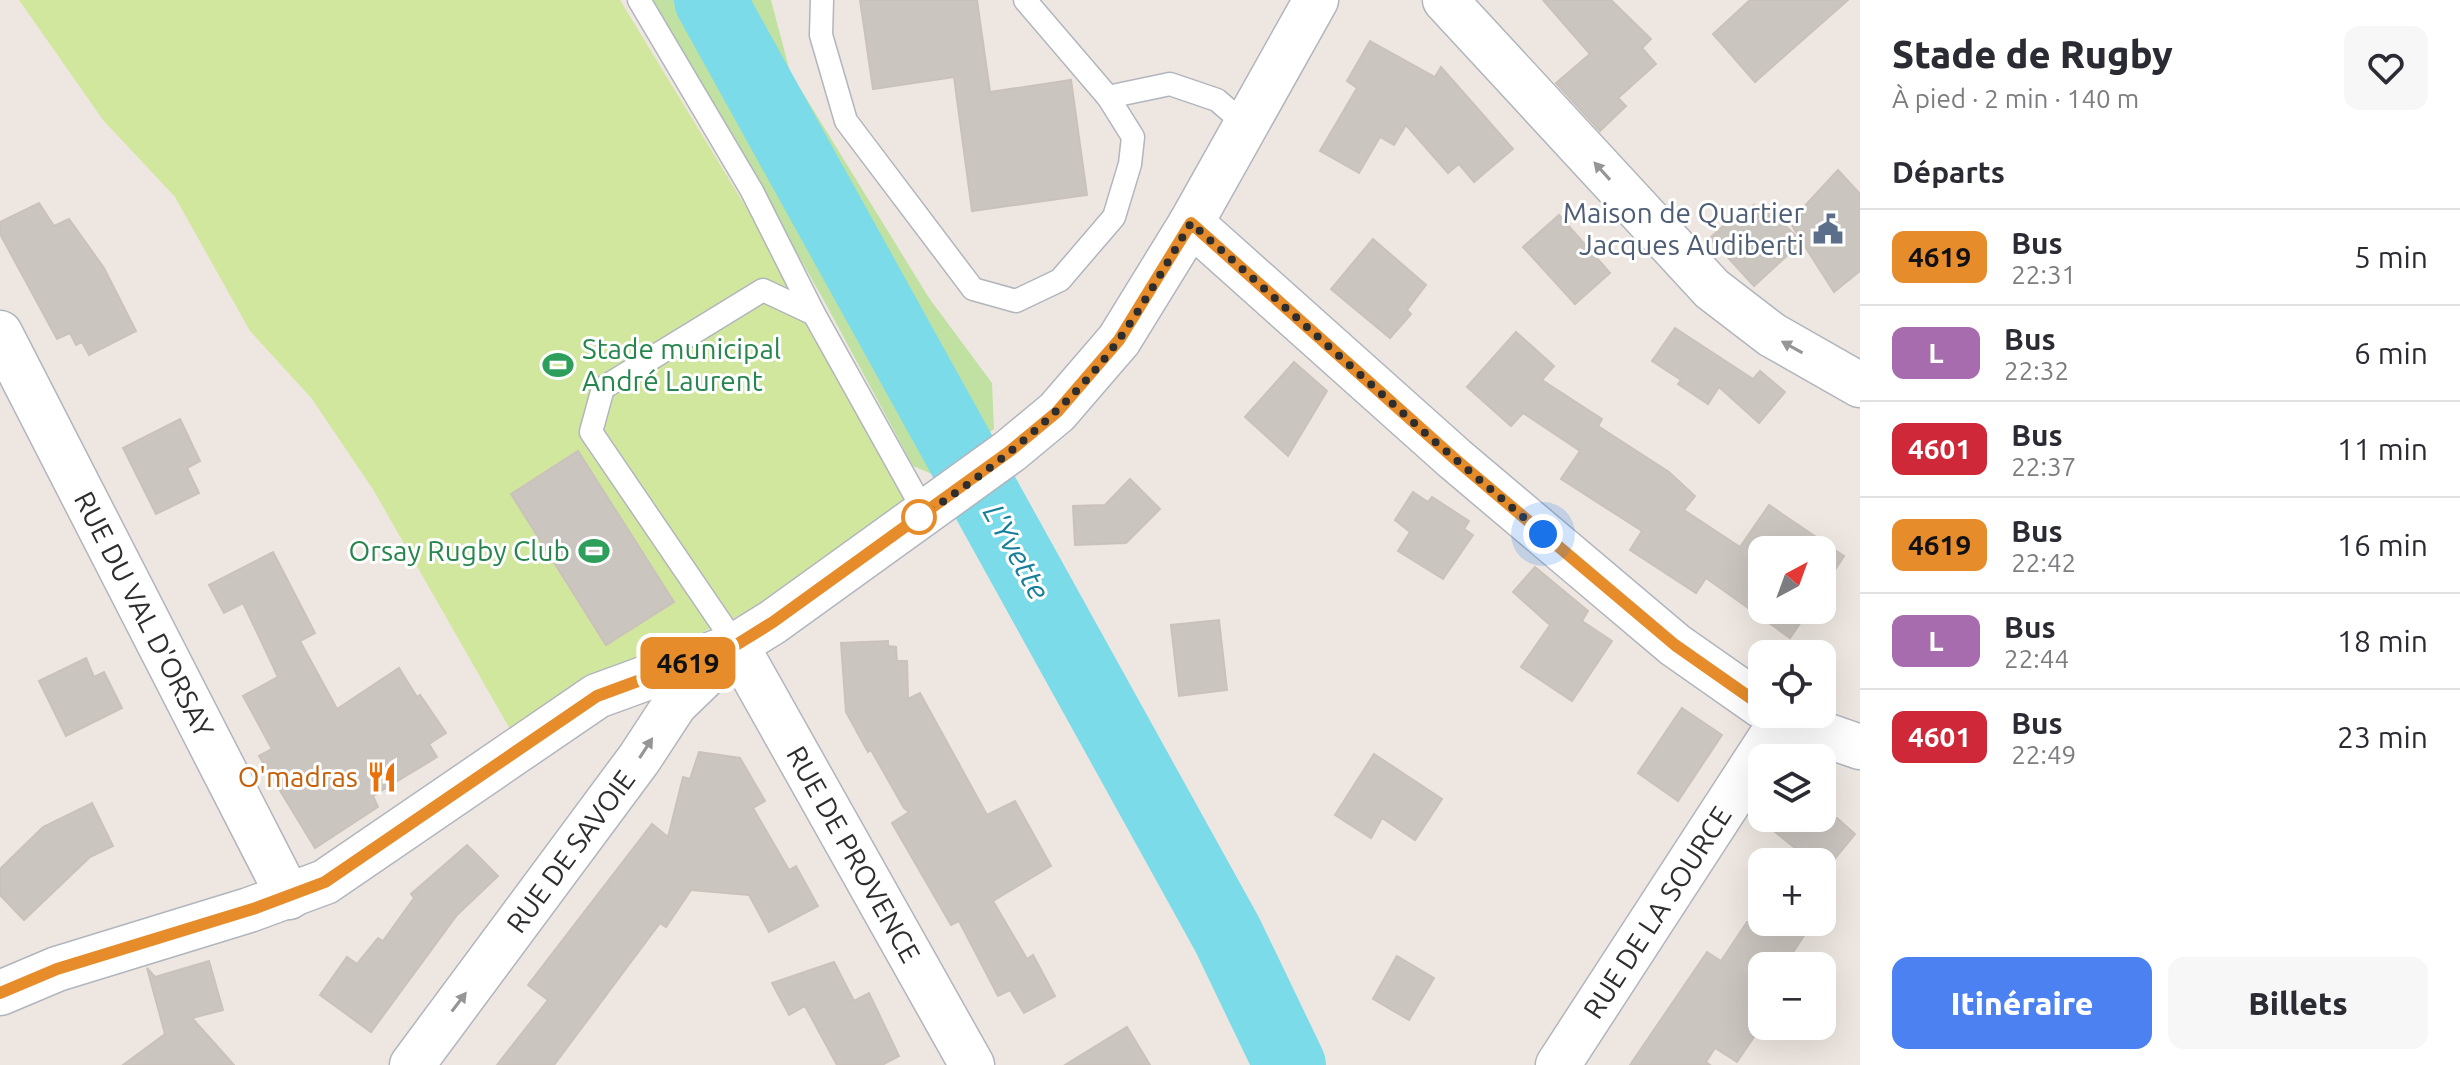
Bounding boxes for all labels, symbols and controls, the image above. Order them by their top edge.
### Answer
button: heart [2344,26,2428,110]
text: Stade de Rugby [1892,33,2173,75]
text: À pied · 2 min · 140 m [1892,84,2139,113]
text: Départs [1892,155,2005,189]
one-way arrow [1593,162,1611,181]
place label: Maison de Quartier Jacques Audiberti [1563,197,1804,260]
public building icon: Maison de Quartier Jacques Audiberti [1811,212,1845,246]
text: Bus [2011,226,2063,260]
text: 5 min [2354,240,2428,274]
text: 4619 [1908,241,1971,272]
text: 22:31 [2011,260,2076,289]
text: Bus [2004,322,2056,356]
place label: Stade municipal André Laurent [582,333,781,396]
text: 6 min [2354,336,2428,370]
text: L [1928,337,1944,368]
one-way arrow [1781,340,1803,354]
sports icon: Stade municipal André Laurent [541,348,575,382]
text: 22:32 [2004,356,2069,385]
text: Bus [2011,418,2063,452]
text: 11 min [2337,432,2428,466]
text: 4601 [1908,433,1971,464]
text: 22:37 [2011,452,2076,481]
street label: RUE DU VAL D'ORSAY [69,486,220,742]
water label: L'Yvette [977,498,1057,605]
unlabelled marker [902,500,936,534]
your location [1523,514,1563,554]
text: Bus [2011,514,2063,548]
text: 16 min [2337,528,2428,562]
text: 4619 [1908,529,1971,560]
sports icon: Orsay Rugby Club [577,534,611,568]
place label: Orsay Rugby Club [349,535,570,566]
north arrow [1748,536,1836,624]
map controls [1748,536,1836,1040]
text: 22:42 [2011,548,2076,577]
text: Bus [2004,610,2056,644]
text: 18 min [2337,624,2428,658]
text: L [1928,625,1944,656]
line badge: 4619 [632,637,744,689]
button: locate [1748,640,1836,728]
text: 22:44 [2004,644,2069,673]
text: 4619 [656,647,720,678]
text: Bus [2011,706,2063,740]
text: 23 min [2337,720,2428,754]
text: 4601 [1908,721,1971,752]
one-way arrow [639,738,654,759]
text: 22:49 [2011,740,2076,769]
street label: RUE DE PROVENCE [781,741,927,967]
button: layers [1748,744,1836,832]
restaurant icon: O'madras [365,760,399,794]
place label: O'madras [238,761,358,792]
street label: RUE DE SAVOIE [500,764,640,938]
street label: RUE DE LA SOURCE [1577,800,1737,1024]
button: + [1748,848,1836,936]
button: − [1748,952,1836,1040]
button: Itinéraire [1892,957,2152,1049]
button: Billets [2168,957,2428,1049]
one-way arrow [450,992,466,1013]

